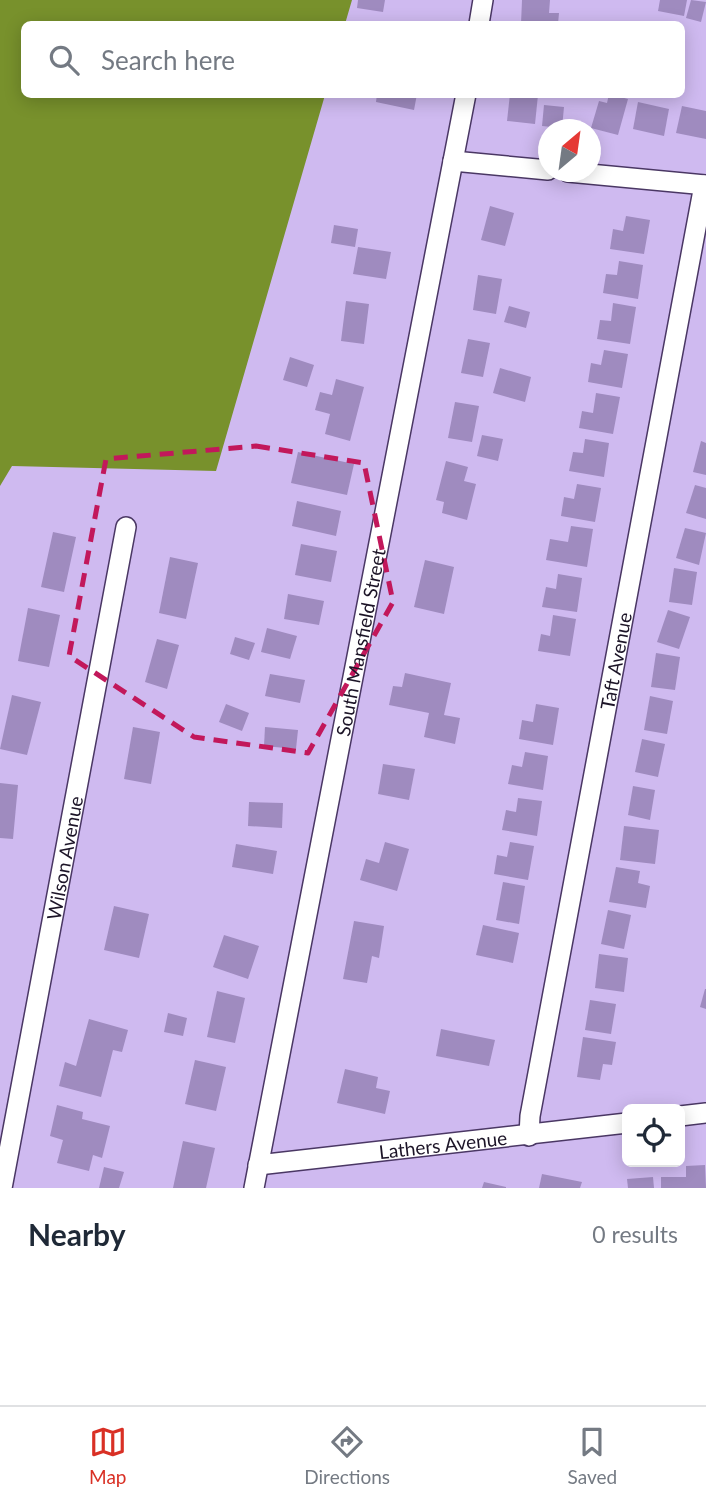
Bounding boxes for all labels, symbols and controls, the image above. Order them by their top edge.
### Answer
search box [21,21,685,98]
icon: search [45,41,83,79]
text: Search here [101,44,235,76]
north arrow [538,119,601,182]
street label: South Mansfield Street [330,546,389,738]
street label: Taft Avenue [595,610,635,711]
street label: Wilson Avenue [41,794,87,922]
map controls [622,1104,685,1167]
button: locate [622,1104,685,1167]
street label: Lathers Avenue [377,1125,508,1163]
text: Nearby [28,1216,126,1252]
text: 0 results [592,1220,678,1248]
tab: Map [89,1423,127,1488]
tab: Directions [304,1423,390,1488]
tab: Saved [568,1423,617,1488]

